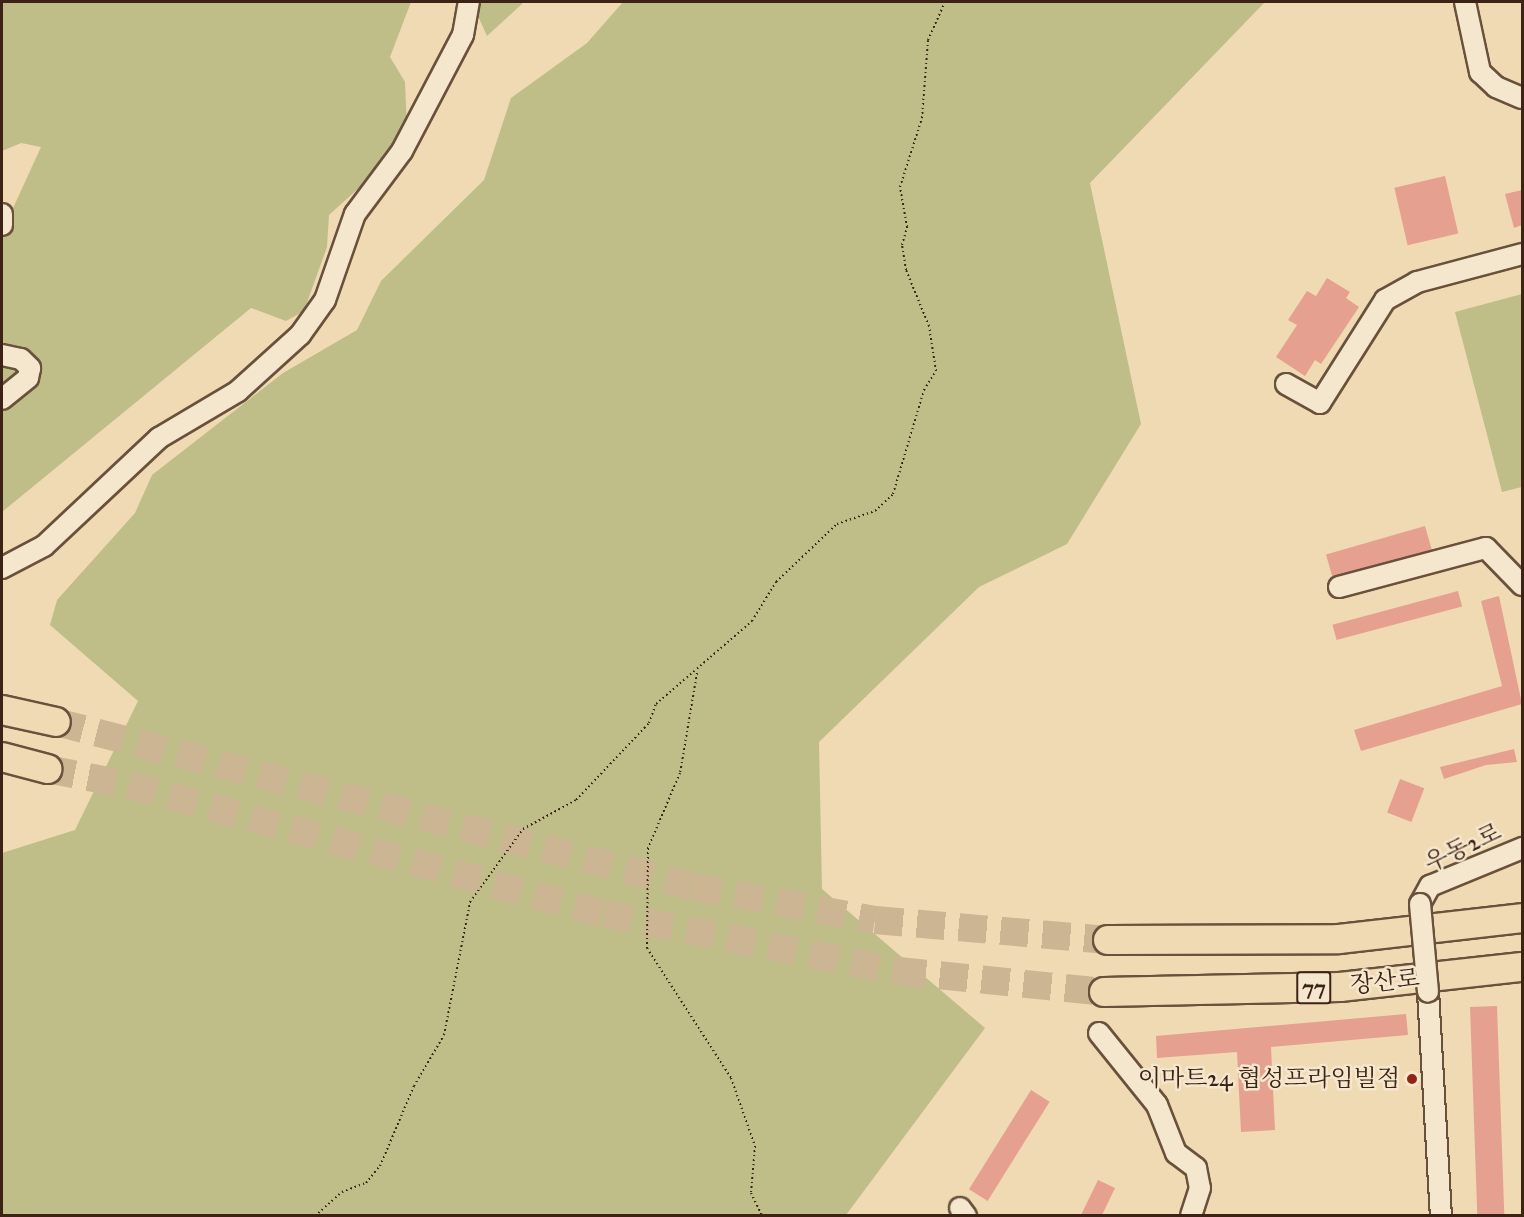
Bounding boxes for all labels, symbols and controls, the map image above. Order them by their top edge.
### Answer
street label: 우동2로 [1420,818,1506,878]
street label: 장산로 [1349,964,1421,1000]
road number: 77 [1296,969,1332,1007]
place label: 이마트24 협성프라임빌점 [1138,1065,1400,1093]
marker: 이마트24 협성프라임빌점 [1405,1072,1419,1086]

